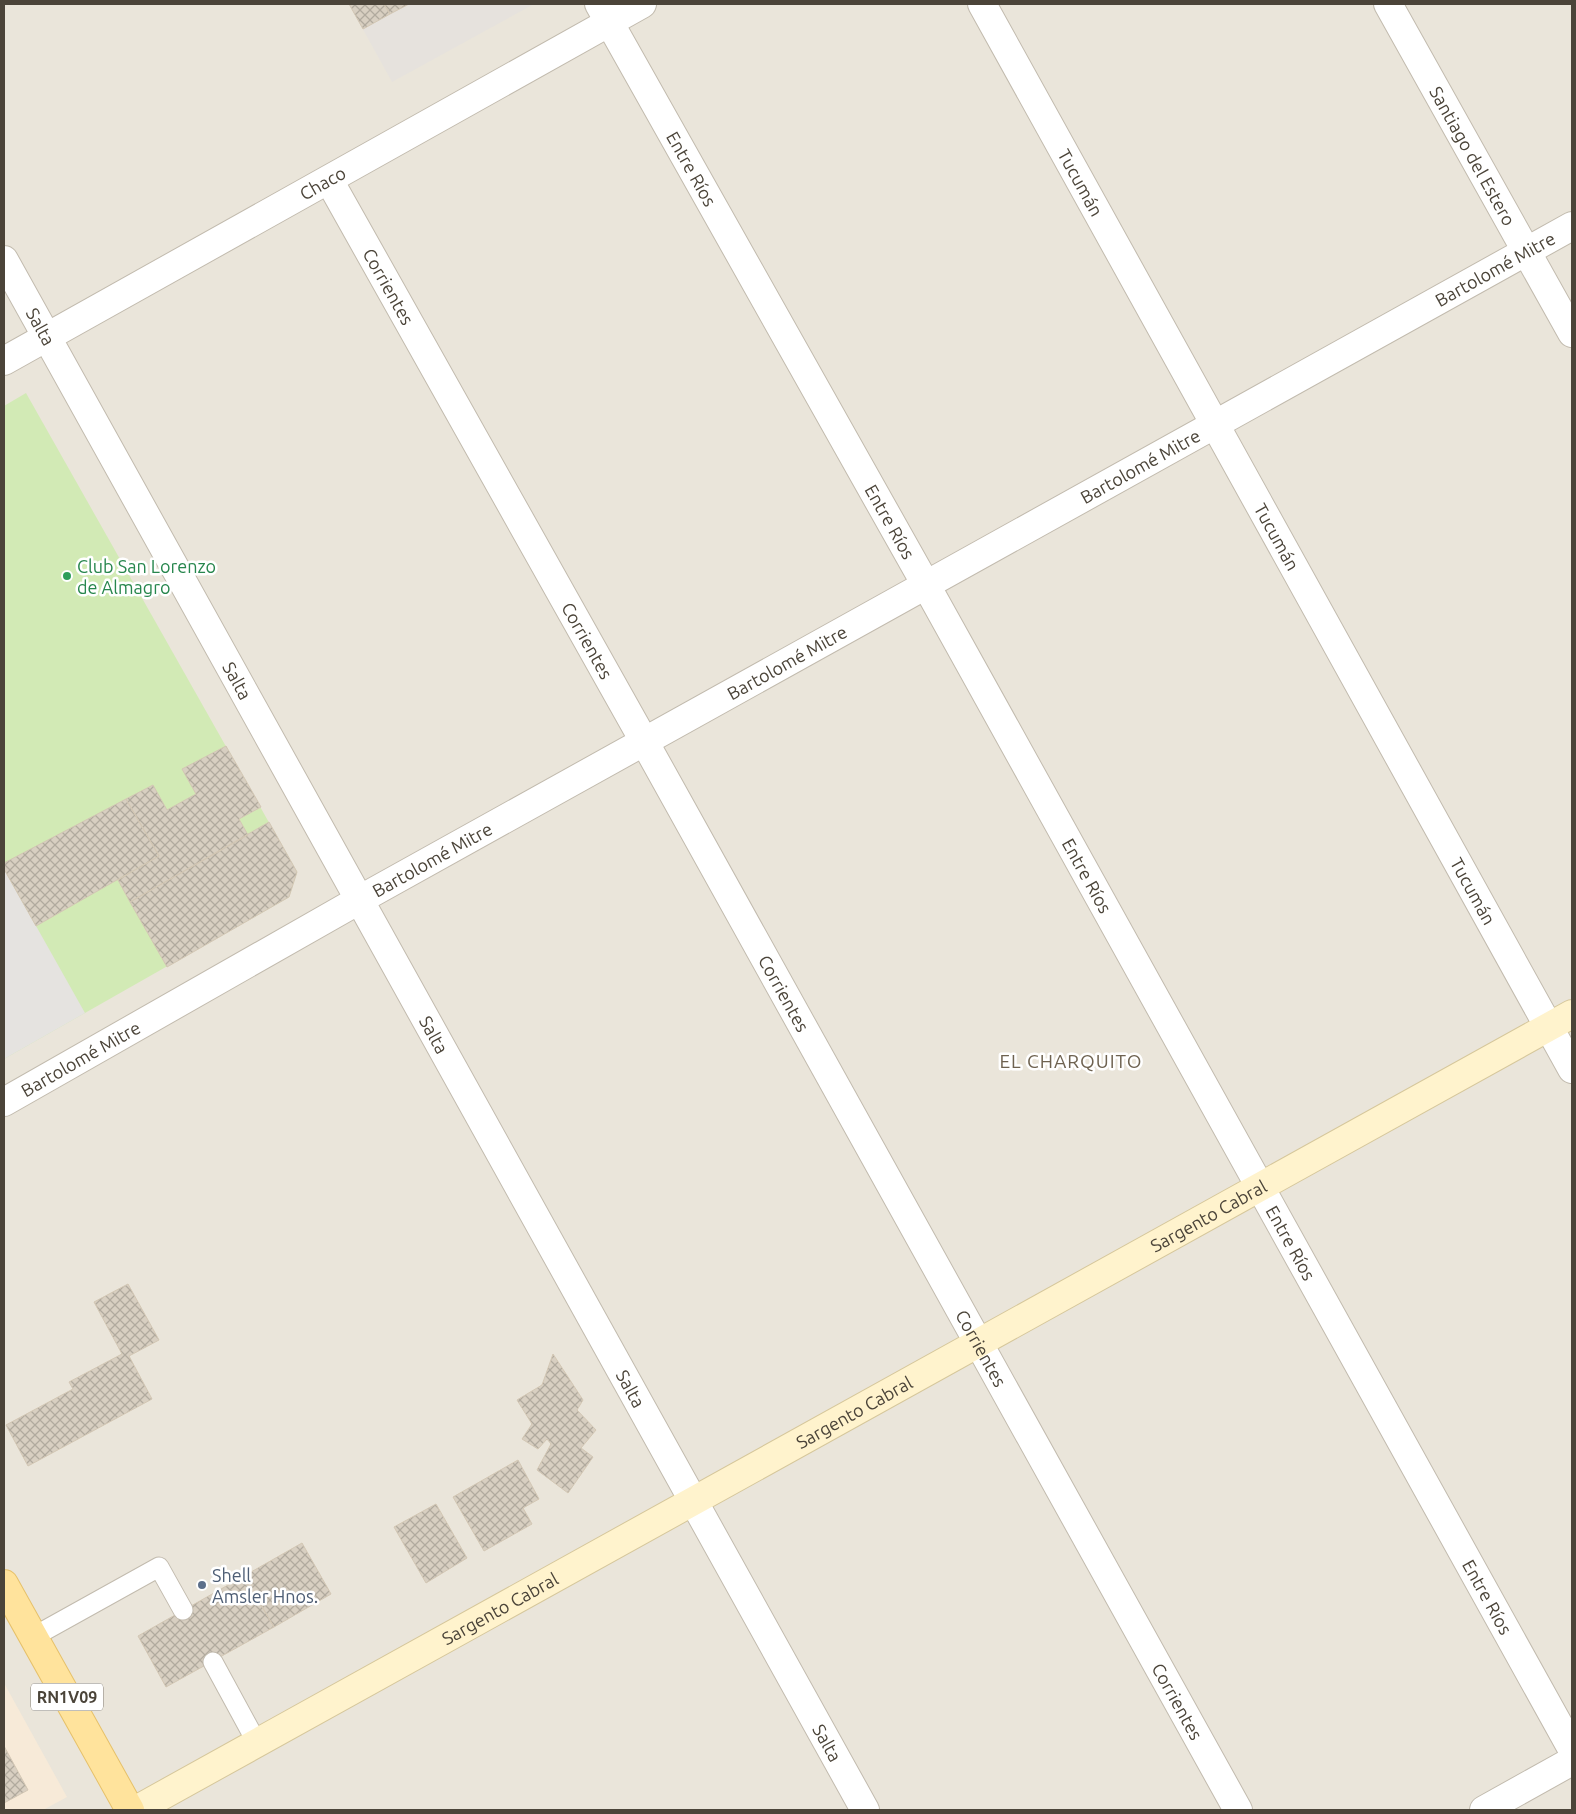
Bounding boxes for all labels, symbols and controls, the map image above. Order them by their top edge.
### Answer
street label: Santiago del Estero [1426,83,1520,229]
street label: Entre Ríos [663,128,721,210]
street label: Tucumán [1054,145,1107,219]
street label: Chaco [296,162,349,204]
street label: Bartolomé Mitre [1432,228,1558,310]
street label: Corrientes [359,245,418,328]
street label: Salta [23,304,59,349]
street label: Bartolomé Mitre [1077,425,1203,507]
street label: Entre Ríos [861,481,919,563]
street label: Tucumán [1251,500,1304,574]
place label: Club San Lorenzo de Almagro [77,556,216,597]
marker: Club San Lorenzo de Almagro [61,570,73,582]
street label: Corrientes [558,599,617,682]
street label: Bartolomé Mitre [724,621,850,703]
street label: Salta [219,658,256,703]
street label: Bartolomé Mitre [369,818,495,901]
street label: Entre Ríos [1059,835,1116,917]
street label: Tucumán [1447,854,1500,928]
street label: Corrientes [755,951,814,1035]
street label: Salta [416,1012,453,1057]
street label: Bartolomé Mitre [17,1017,144,1100]
district label: EL CHARQUITO [999,1050,1143,1072]
street label: Sargento Cabral [1147,1175,1270,1256]
street label: Entre Ríos [1262,1202,1320,1284]
street label: Corrientes [952,1306,1011,1390]
street label: Salta [613,1366,649,1411]
street label: Sargento Cabral [793,1372,916,1452]
street label: Entre Ríos [1459,1556,1516,1638]
place label: Shell Amsler Hnos. [212,1565,318,1606]
street label: Sargento Cabral [438,1568,562,1648]
marker: Shell Amsler Hnos. [196,1579,208,1591]
street label: Corrientes [1148,1659,1207,1743]
road number: RN1V09 [31,1684,103,1710]
street label: Salta [809,1720,846,1765]

